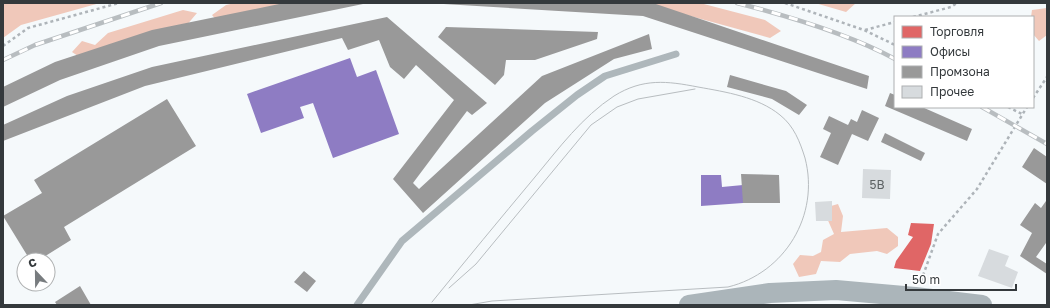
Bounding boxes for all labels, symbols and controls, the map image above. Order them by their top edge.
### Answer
legend [894,16,1034,108]
text: Торговля [930,24,984,39]
text: Офисы [930,44,970,59]
text: Промзона [930,64,990,79]
text: Прочее [930,84,974,99]
house number: 5В [869,177,885,192]
north arrow [16,252,56,292]
text: С [26,255,38,270]
scale bar [906,266,1016,292]
text: 50 m [912,272,940,287]

